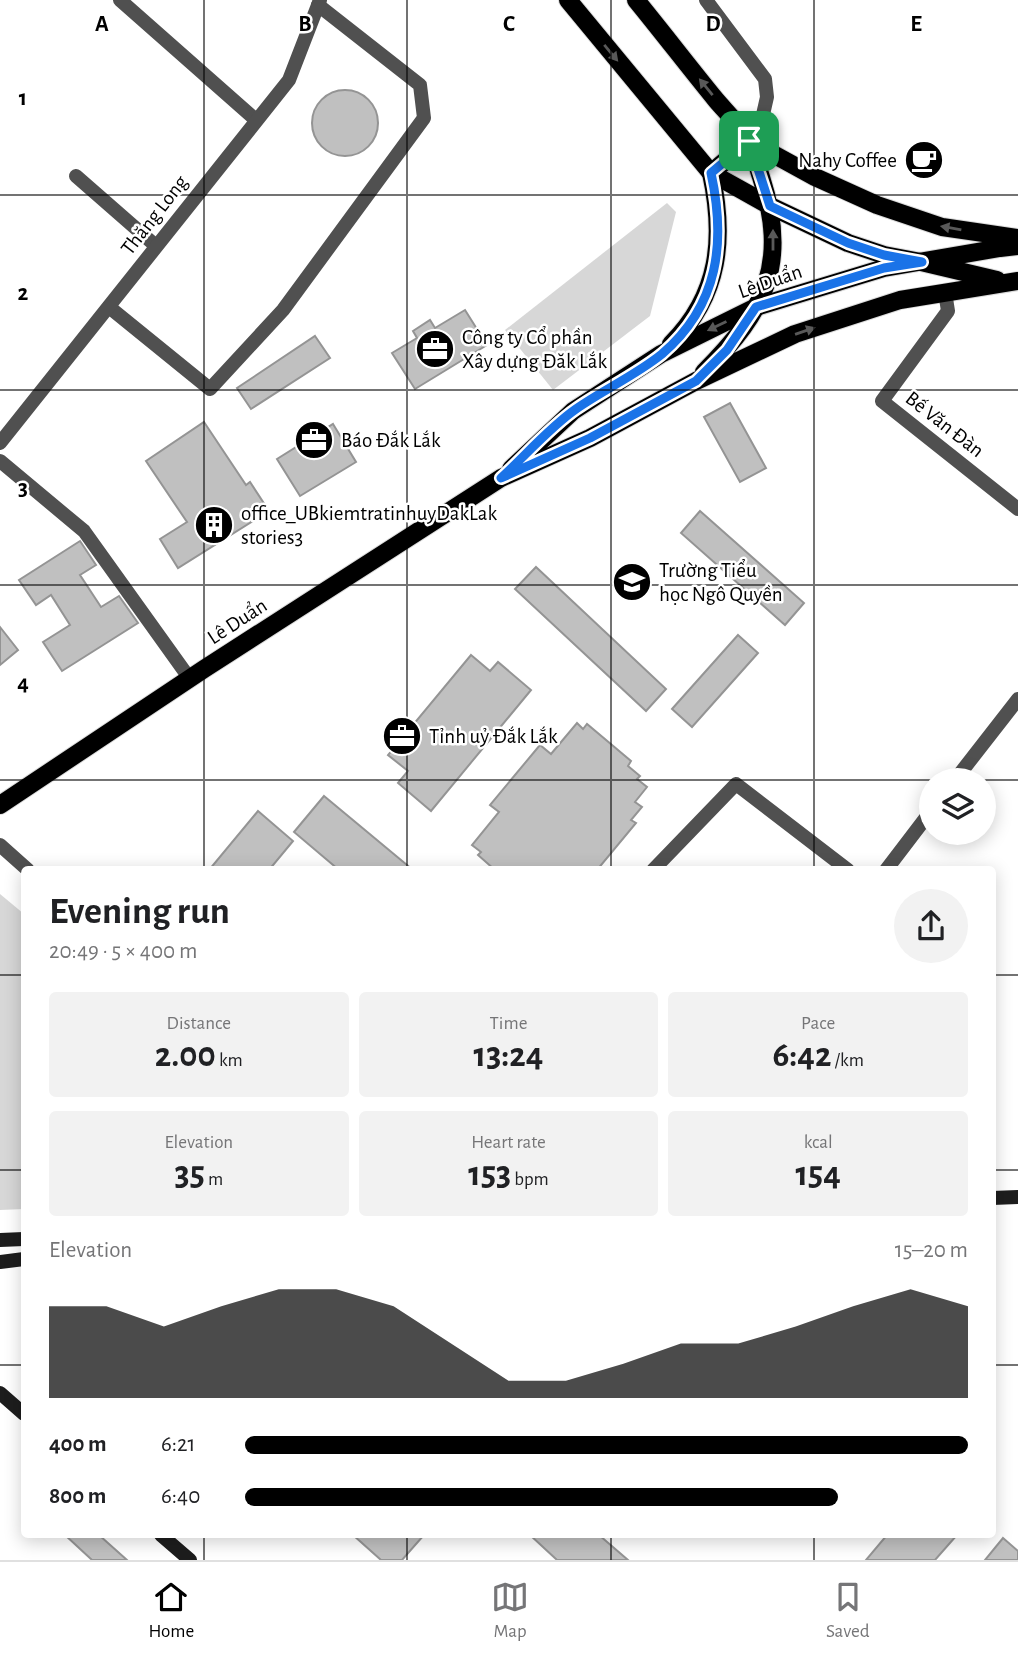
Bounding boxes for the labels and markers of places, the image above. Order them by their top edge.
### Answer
pin [719,111,779,171]
cafe icon: Nahy Coffee [903,139,945,181]
place label: Nahy Coffee [798,150,897,171]
place label: Công ty Cổ phần Xây dựng Đăk Lắk [462,326,607,372]
office icon: Công ty Cổ phần Xây dựng Đăk Lắk [414,328,456,370]
office icon: Báo Đắk Lắk [293,419,335,461]
place label: Báo Đắk Lắk [341,430,441,451]
place label: office_UBkiemtratinhuyDakLak stories3 [241,503,497,548]
building icon: office_UBkiemtratinhuyDakLak stories3 [193,504,235,546]
place label: Trường Tiểu học Ngô Quyền [659,559,783,605]
school or university icon: Trường Tiểu học Ngô Quyền [611,561,653,603]
office icon: Tỉnh uỷ Đắk Lắk [381,715,423,757]
place label: Tỉnh uỷ Đắk Lắk [429,726,558,747]

